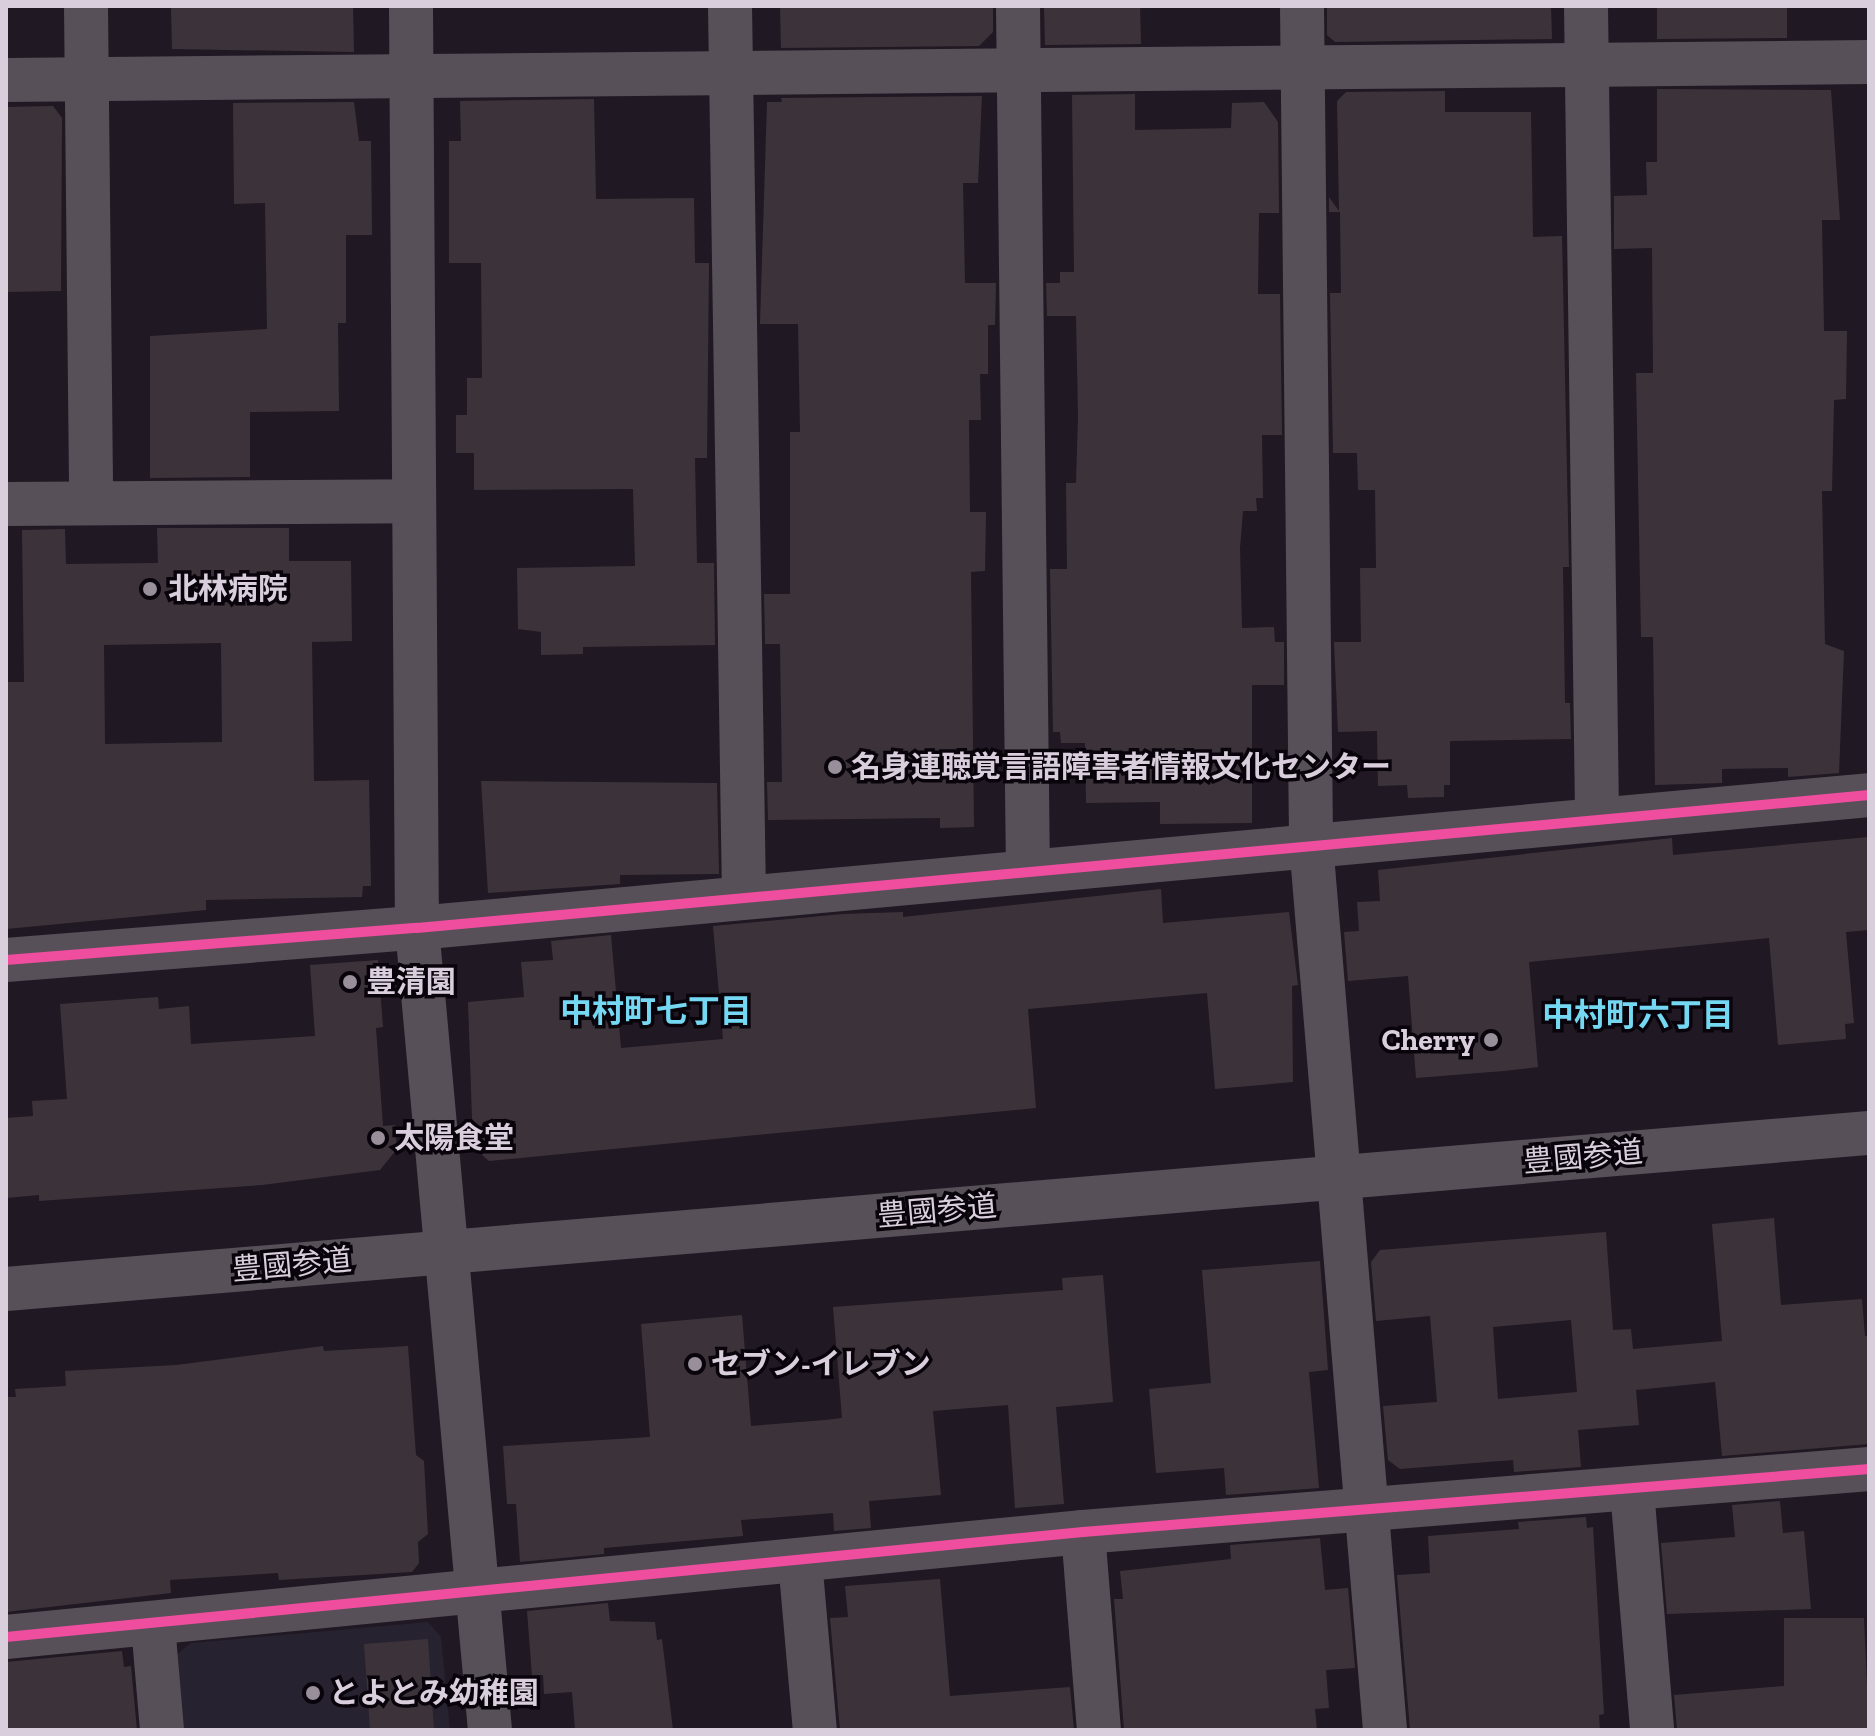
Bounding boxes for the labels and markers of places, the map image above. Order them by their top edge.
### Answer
place label: 北林病院 [168,571,288,607]
marker: 北林病院 [139,578,161,600]
place label: 名身連聴覚言語障害者情報文化センター [851,749,1391,785]
marker: 名身連聴覚言語障害者情報文化センター [826,758,844,776]
place label: 豊清園 [366,964,456,1000]
marker: 豊清園 [341,973,359,991]
place label: Cherry [1381,1022,1475,1058]
marker: Cherry [1482,1031,1500,1049]
place label: 太陽食堂 [394,1120,514,1156]
marker: 太陽食堂 [369,1129,387,1147]
place label: セブン-イレブン [711,1346,931,1382]
marker: セブン-イレブン [686,1355,704,1373]
place label: とよとみ幼稚園 [329,1675,539,1711]
marker: とよとみ幼稚園 [304,1684,322,1702]

